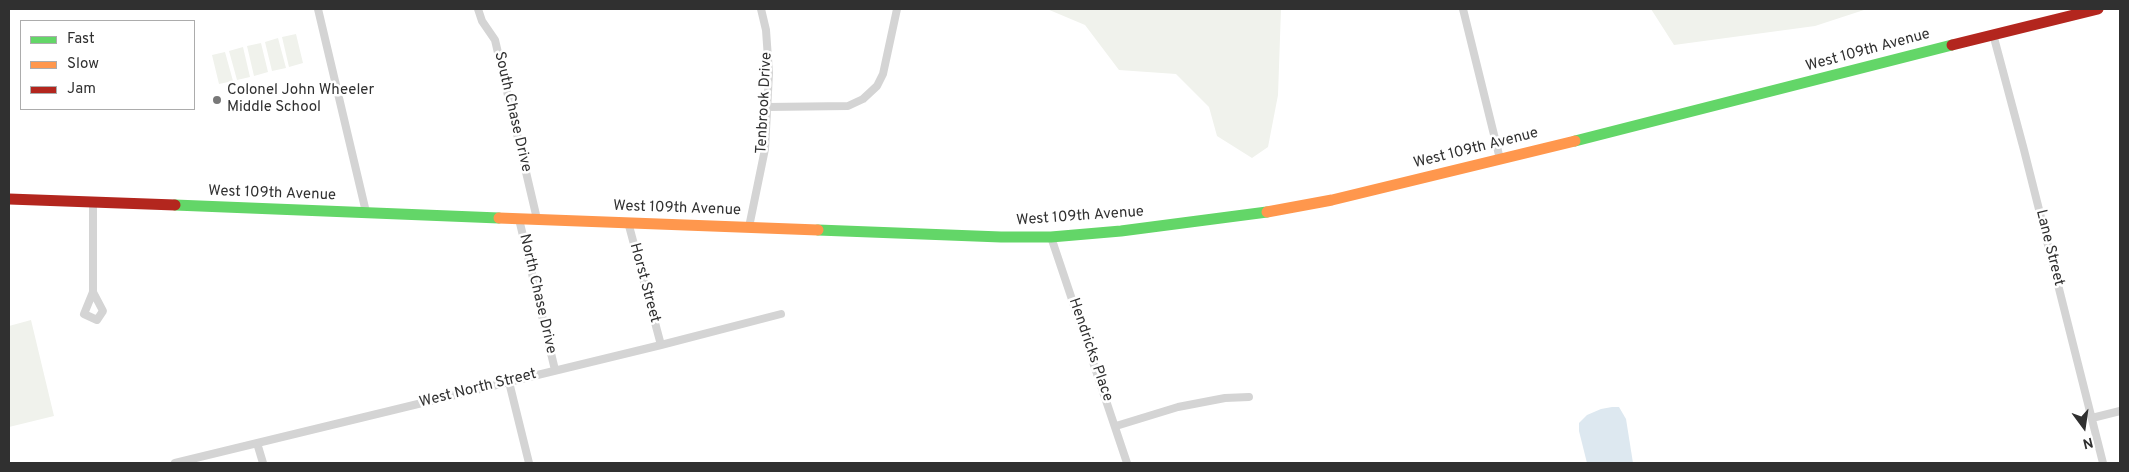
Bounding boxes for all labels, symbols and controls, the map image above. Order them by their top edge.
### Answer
legend [20,20,195,110]
street label: West 109th Avenue [1804,26,1932,76]
text: Fast [67,30,95,49]
street label: South Chase Drive [489,50,535,174]
street label: Tenbrook Drive [753,52,777,154]
text: Slow [67,55,99,74]
text: Jam [67,80,96,99]
place label: Colonel John Wheeler Middle School [227,82,374,117]
marker: Colonel John Wheeler Middle School [211,94,223,106]
street label: West 109th Avenue [1412,125,1540,173]
street label: West 109th Avenue [208,183,336,205]
street label: West 109th Avenue [613,198,741,220]
street label: West 109th Avenue [1016,204,1144,230]
street label: Lane Street [2031,208,2067,288]
street label: North Chase Drive [514,232,560,356]
street label: Horst Street [625,241,663,325]
street label: Hendricks Place [1064,296,1116,404]
street label: West North Street [418,366,538,412]
north arrow [2059,402,2109,452]
text: N [2081,433,2095,452]

